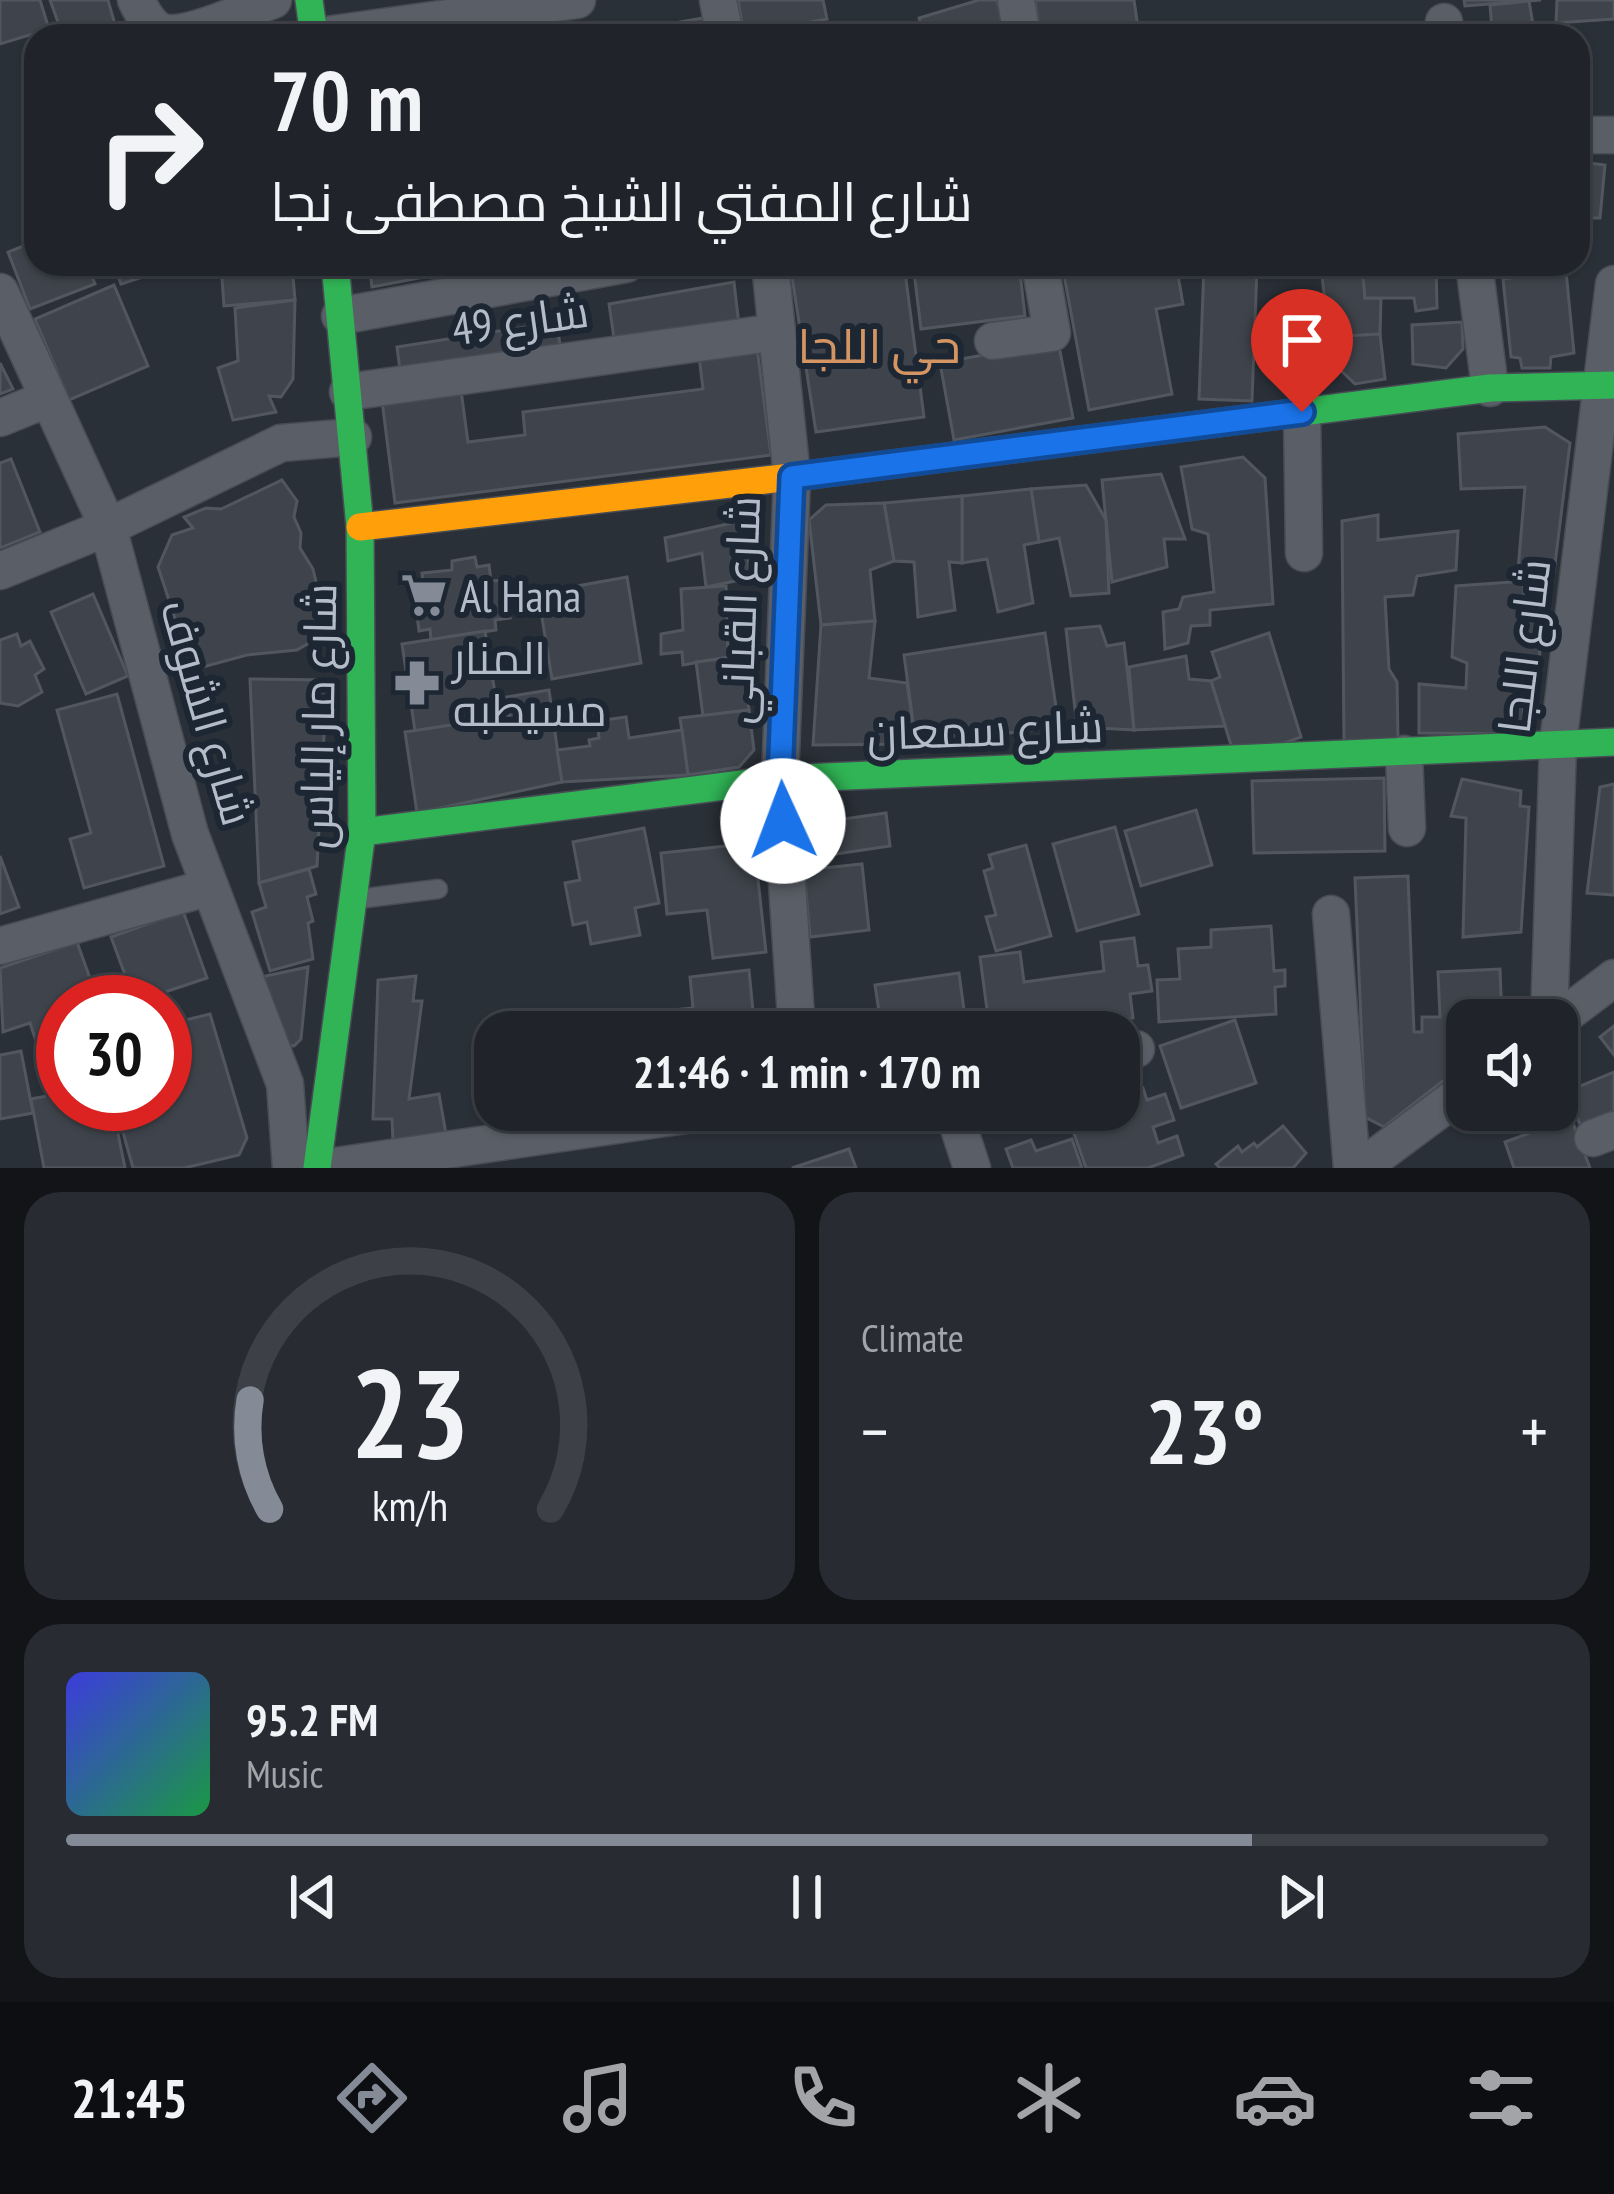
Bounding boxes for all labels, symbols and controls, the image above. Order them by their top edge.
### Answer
text: 70 m [270,45,423,154]
icon: right [72,72,228,228]
text: شارع المفتي الشيخ مصطفى نجا [270,166,973,236]
street label: شارع 49 [448,281,592,360]
pin [1251,289,1353,412]
icon: arrive [1269,307,1335,373]
district label: حي اللجا [797,314,961,384]
street label: شارع القباني [706,495,780,725]
street label: شارع اللجا [1484,555,1565,737]
place label: Al Hana [460,566,581,624]
supermarket icon: Al Hana [399,570,449,620]
street label: شارع مار إلياس [286,583,351,849]
street label: شارع الشوف [145,592,268,833]
place label: المنار مسيطبه [450,628,607,738]
pharmacy icon: المنار مسيطبه [392,658,442,708]
street label: شارع سمعان [866,696,1104,765]
position arrow [720,758,846,884]
speed limit sign: 30 [36,975,192,1131]
map controls [1446,999,1578,1131]
button: sound [1446,999,1578,1131]
text: 21:46 · 1 min · 170 m [633,1042,981,1100]
text: Climate [861,1312,964,1363]
text: 23 [350,1331,469,1492]
text: 23° [1145,1372,1264,1489]
text: − [861,1388,888,1473]
text: + [1521,1388,1548,1473]
text: km/h [371,1477,448,1533]
text: 95.2 FM [246,1690,378,1748]
text: Music [246,1748,323,1799]
icon: previous [280,1864,346,1930]
icon: pause [774,1864,840,1930]
icon: next [1268,1864,1334,1930]
icon: directions [330,2056,414,2140]
icon: music [556,2056,640,2140]
icon: phone [781,2056,865,2140]
icon: climate [1007,2056,1091,2140]
icon: car [1233,2056,1317,2140]
icon: filters [1459,2056,1543,2140]
text: 21:45 [71,2063,188,2133]

